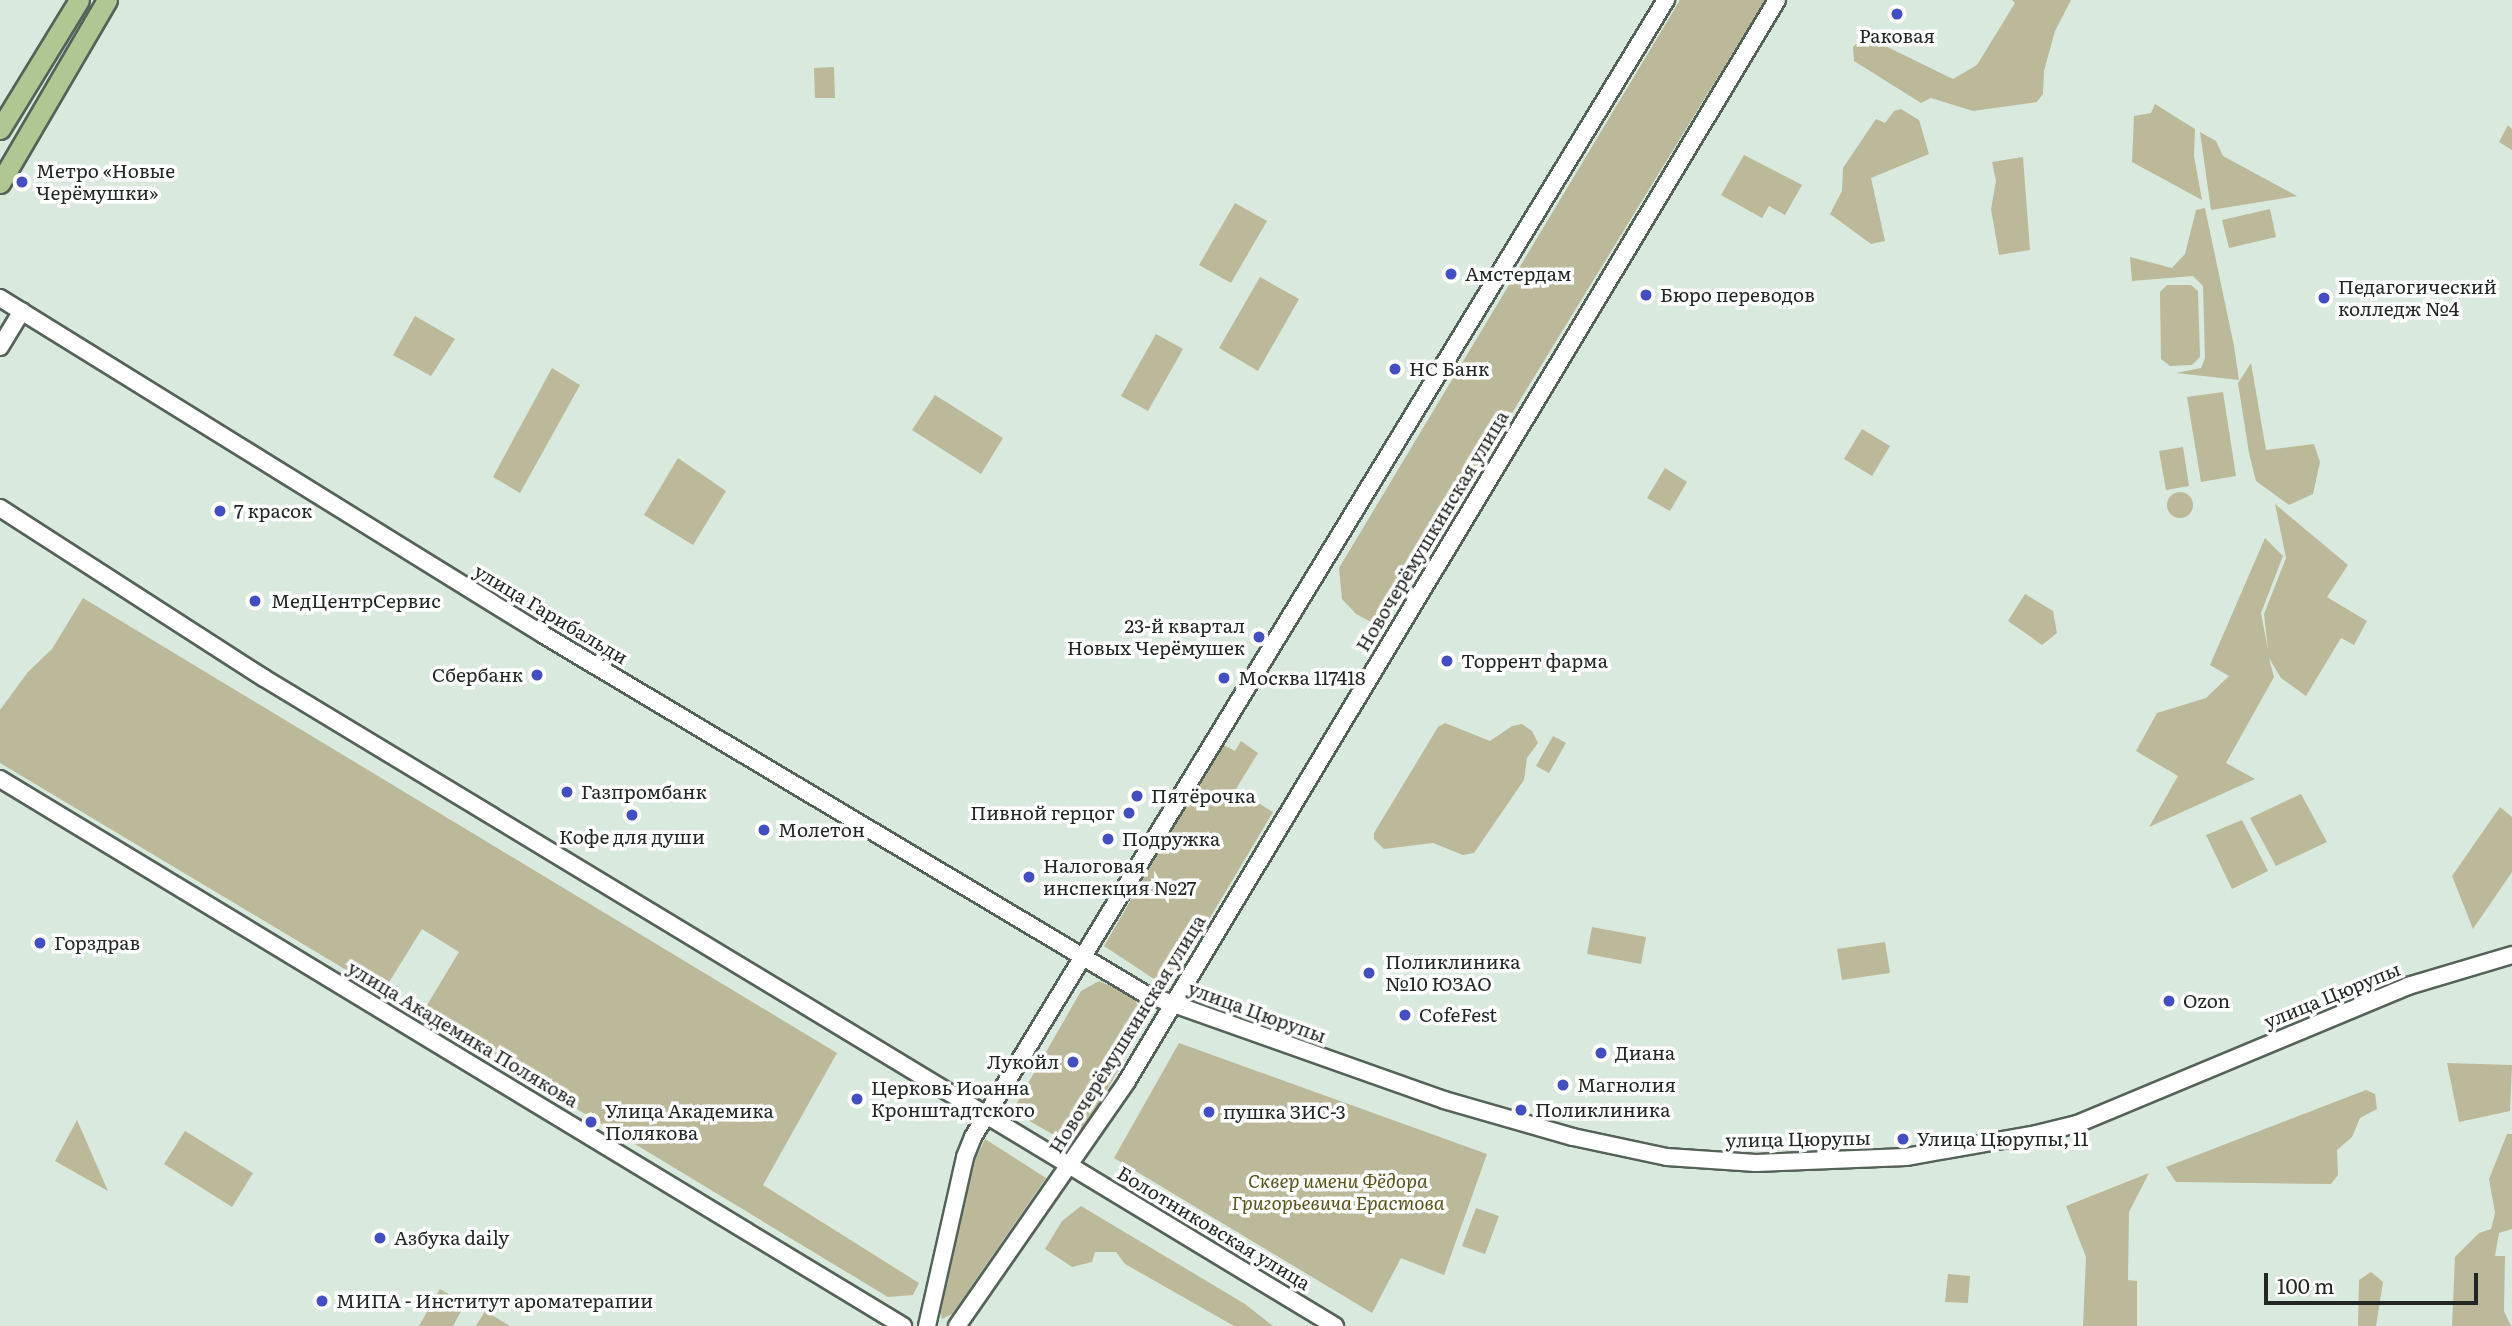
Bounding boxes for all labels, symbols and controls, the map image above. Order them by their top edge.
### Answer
marker: Раковая [1889,6,1905,22]
place label: Раковая [1859,25,1935,47]
place label: Метро «Новые Черёмушки» [36,160,175,204]
marker: Метро «Новые Черёмушки» [14,174,30,190]
place label: Амстердам [1465,263,1571,285]
marker: Амстердам [1443,266,1459,282]
place label: Педагогический колледж №4 [2338,276,2497,320]
place label: Бюро переводов [1660,284,1815,306]
marker: Бюро переводов [1638,287,1654,303]
marker: Педагогический колледж №4 [2316,290,2332,306]
place label: НС Банк [1409,358,1489,380]
marker: НС Банк [1387,361,1403,377]
street label: Новочерёмушкинская улица [1351,406,1513,656]
place label: 7 красок [234,500,312,522]
marker: 7 красок [212,503,228,519]
street label: улица Гарибальди [470,559,632,669]
place label: МедЦентрСервис [271,590,441,612]
marker: МедЦентрСервис [245,591,265,611]
place label: 23-й квартал Новых Черёмушек [1067,615,1245,659]
marker: 23-й квартал Новых Черёмушек [1251,629,1267,645]
place label: Торрент фарма [1461,650,1608,672]
marker: Торрент фарма [1439,653,1455,669]
place label: Сбербанк [432,664,523,686]
marker: Сбербанк [529,667,545,683]
place label: Москва 117418 [1238,667,1366,689]
marker: Москва 117418 [1216,670,1232,686]
place label: Газпромбанк [581,781,707,803]
marker: Газпромбанк [559,784,575,800]
place label: Пятёрочка [1151,785,1256,807]
marker: Пятёрочка [1129,788,1145,804]
place label: Пивной герцог [970,802,1115,824]
marker: Пивной герцог [1121,805,1137,821]
marker: Кофе для души [624,807,640,823]
place label: Молетон [778,819,865,841]
marker: Молетон [756,822,772,838]
place label: Кофе для души [559,826,705,848]
place label: Подружка [1122,828,1220,850]
marker: Подружка [1100,831,1116,847]
place label: Налоговая инспекция №27 [1043,855,1196,899]
marker: Налоговая инспекция №27 [1021,869,1037,885]
street label: Новочерёмушкинская улица [1044,911,1210,1157]
place label: Горздрав [54,932,140,954]
marker: Горздрав [32,935,48,951]
place label: Поликлиника №10 ЮЗАО [1385,951,1520,995]
street label: улица Академика Полякова [343,956,583,1112]
street label: улица Цюрупы [2260,957,2404,1033]
marker: Поликлиника №10 ЮЗАО [1359,963,1379,983]
street label: улица Цюрупы [1185,976,1329,1048]
place label: Ozon [2183,990,2230,1012]
marker: Ozon [2161,993,2177,1009]
place label: CofeFest [1419,1004,1497,1026]
marker: CofeFest [1397,1007,1413,1023]
place label: Диана [1615,1042,1675,1064]
marker: Диана [1593,1045,1609,1061]
place label: Лукойл [987,1051,1059,1073]
marker: Лукойл [1065,1054,1081,1070]
place label: Магнолия [1577,1074,1676,1096]
place label: Церковь Иоанна Кронштадтского [871,1077,1035,1121]
marker: Магнолия [1555,1077,1571,1093]
marker: Церковь Иоанна Кронштадтского [849,1091,865,1107]
place label: Поликлиника [1535,1099,1670,1121]
place label: Улица Академика Полякова [605,1100,774,1144]
place label: пушка ЗИС-3 [1223,1101,1346,1123]
marker: Поликлиника [1513,1102,1529,1118]
marker: пушка ЗИС-3 [1201,1104,1217,1120]
marker: Улица Академика Полякова [583,1114,599,1130]
street label: улица Цюрупы [1725,1126,1871,1152]
place label: Улица Цюрупы, 11 [1917,1128,2088,1150]
marker: Улица Цюрупы, 11 [1895,1131,1911,1147]
street label: Болотниковская улица [1113,1161,1315,1295]
park label: Сквер имени Фёдора Григорьевича Ерастова [1231,1170,1445,1214]
place label: Азбука daily [394,1227,509,1249]
marker: Азбука daily [372,1230,388,1246]
scale bar [2267,1260,2480,1304]
text: 100 m [2277,1269,2334,1300]
place label: МИПА - Институт ароматерапии [336,1290,653,1312]
marker: МИПА - Институт ароматерапии [314,1293,330,1309]

